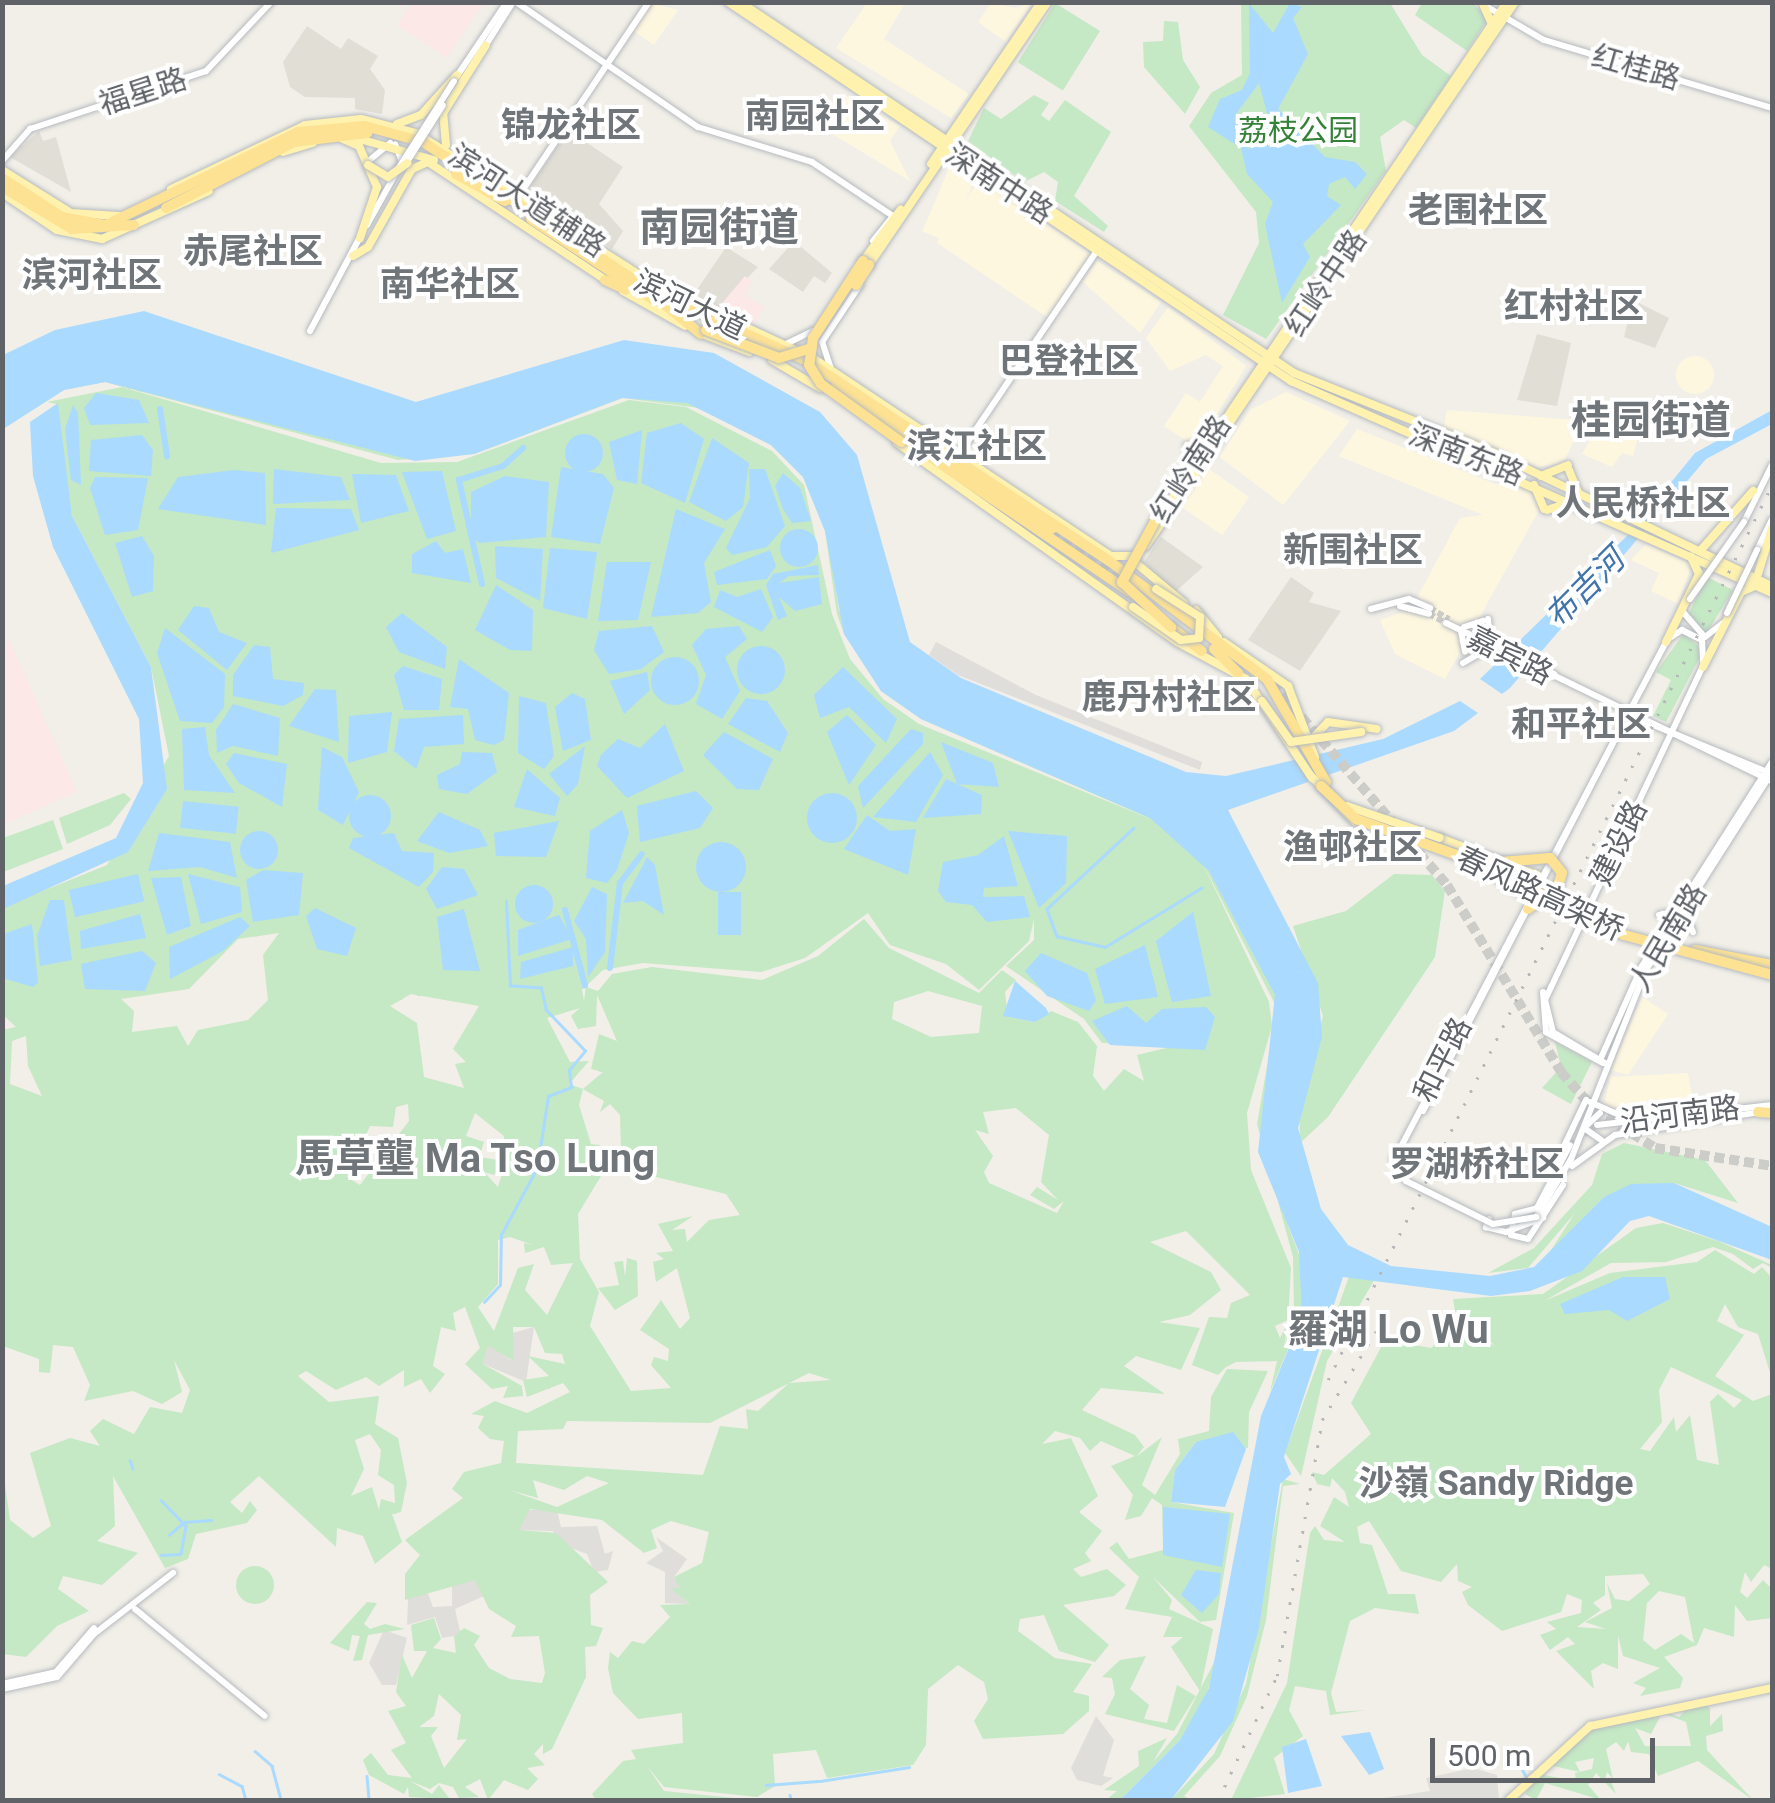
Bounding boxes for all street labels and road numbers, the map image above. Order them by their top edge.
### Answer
street label: 红桂路 [1588,38,1684,98]
street label: 福星路 [95,61,191,123]
street label: 深南中路 [939,136,1059,232]
street label: 滨河大道辅路 [442,137,612,265]
street label: 红岭中路 [1278,223,1374,343]
street label: 滨河大道 [628,263,752,347]
street label: 红岭南路 [1143,409,1239,529]
street label: 深南东路 [1404,417,1528,493]
street label: 嘉宾路 [1462,620,1558,692]
street label: 建设路 [1583,795,1655,891]
street label: 春风路高架桥 [1451,840,1629,948]
street label: 人民南路 [1622,877,1714,999]
street label: 和平路 [1407,1012,1479,1108]
street label: 沿河南路 [1618,1090,1742,1140]

